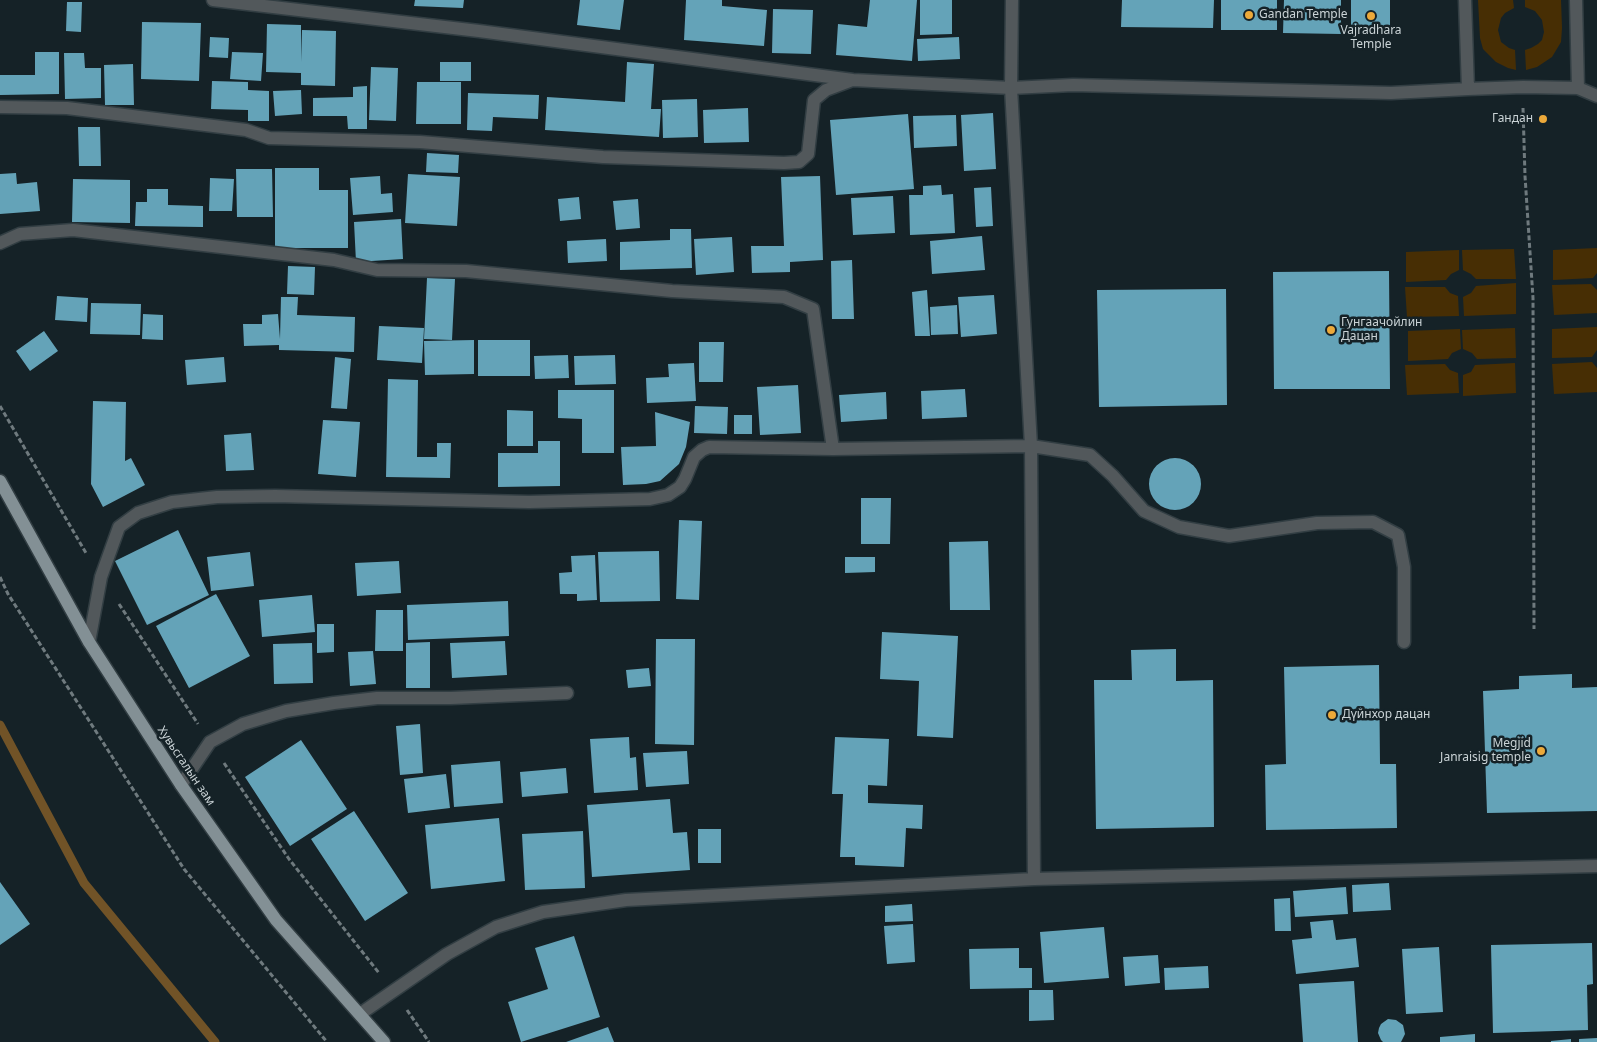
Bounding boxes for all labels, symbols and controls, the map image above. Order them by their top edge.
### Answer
place label: Gandan Temple [1259,8,1348,22]
marker: Gandan Temple [1243,9,1255,21]
marker: Vajradhara Temple [1365,10,1377,22]
place label: Vajradhara Temple [1340,24,1402,52]
place label: Гандан [1492,112,1533,126]
marker: Гандан [1537,113,1549,125]
place label: Гунгаачойлин Дацан [1341,316,1422,344]
marker: Гунгаачойлин Дацан [1325,324,1337,336]
place label: Дүйнхор дацан [1342,708,1430,722]
marker: Дүйнхор дацан [1326,709,1338,721]
street label: Хувьсгалын зам [154,724,218,808]
place label: Megjid Janraisig temple [1440,737,1531,765]
marker: Megjid Janraisig temple [1535,745,1547,757]

